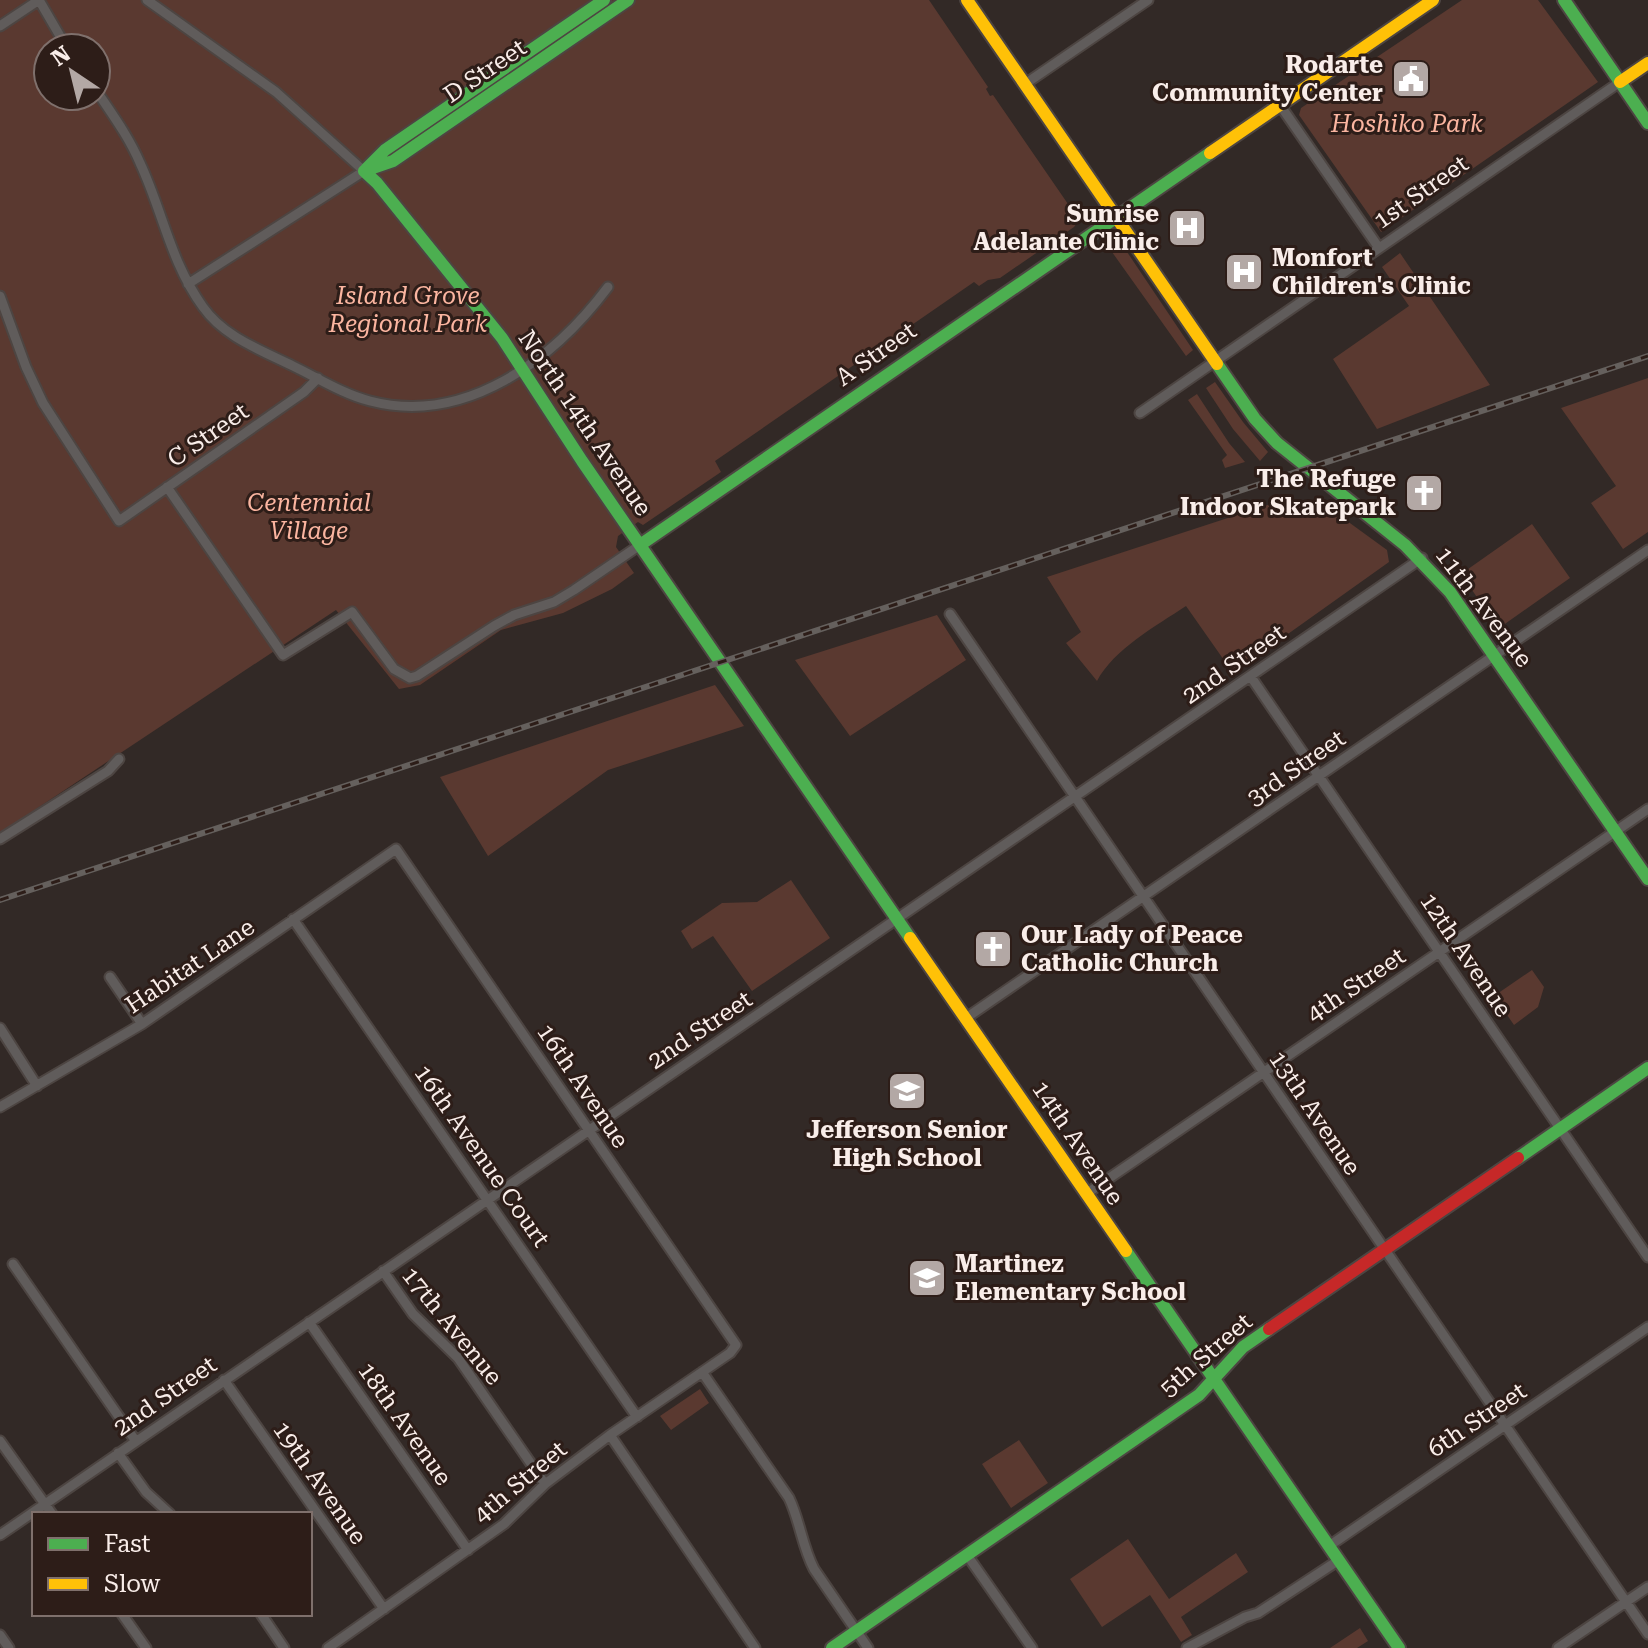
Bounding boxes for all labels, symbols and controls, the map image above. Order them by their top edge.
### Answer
north arrow [32,32,112,112]
street label: D Street [438,33,532,109]
text: N [47,41,75,71]
place label: Rodarte Community Center [1152,51,1383,107]
public building icon: Rodarte Community Center [1390,58,1432,100]
park label: Hoshiko Park [1330,110,1483,138]
street label: 1st Street [1368,149,1474,235]
place label: Sunrise Adelante Clinic [974,200,1159,256]
hospital icon: Sunrise Adelante Clinic [1166,207,1208,249]
place label: Monfort Children's Clinic [1272,244,1471,300]
hospital icon: Monfort Children's Clinic [1223,251,1265,293]
park label: Island Grove Regional Park [328,282,487,338]
street label: A Street [830,316,922,392]
street label: North 14th Avenue [512,325,658,521]
street label: C Street [162,397,254,473]
place label: The Refuge Indoor Skatepark [1180,465,1396,521]
church icon: The Refuge Indoor Skatepark [1403,472,1445,514]
park label: Centennial Village [247,489,371,545]
street label: 11th Avenue [1430,541,1538,673]
street label: 2nd Street [1177,618,1291,710]
street label: 3rd Street [1242,724,1350,812]
street label: 12th Avenue [1414,888,1518,1022]
street label: Habitat Lane [120,913,260,1019]
place label: Our Lady of Peace Catholic Church [1021,921,1243,977]
church icon: Our Lady of Peace Catholic Church [972,928,1014,970]
street label: 4th Street [1301,942,1411,1028]
street label: 2nd Street [643,985,757,1075]
street label: 16th Avenue [531,1019,635,1153]
street label: 13th Avenue [1263,1046,1367,1180]
street label: 16th Avenue Court [409,1060,555,1252]
school or university icon: Jefferson Senior High School [886,1070,928,1112]
street label: 14th Avenue [1026,1076,1130,1210]
place label: Jefferson Senior High School [806,1116,1008,1172]
place label: Martinez Elementary School [955,1250,1186,1306]
school or university icon: Martinez Elementary School [906,1257,948,1299]
street label: 17th Avenue [396,1261,508,1391]
street label: 5th Street [1154,1307,1258,1403]
street label: 2nd Street [108,1350,222,1442]
street label: 18th Avenue [352,1357,458,1491]
street label: 6th Street [1422,1377,1532,1463]
street label: 19th Avenue [267,1416,373,1550]
street label: 4th Street [468,1435,572,1529]
legend [32,1512,312,1616]
text: Fast [104,1530,151,1558]
text: Slow [104,1570,161,1598]

